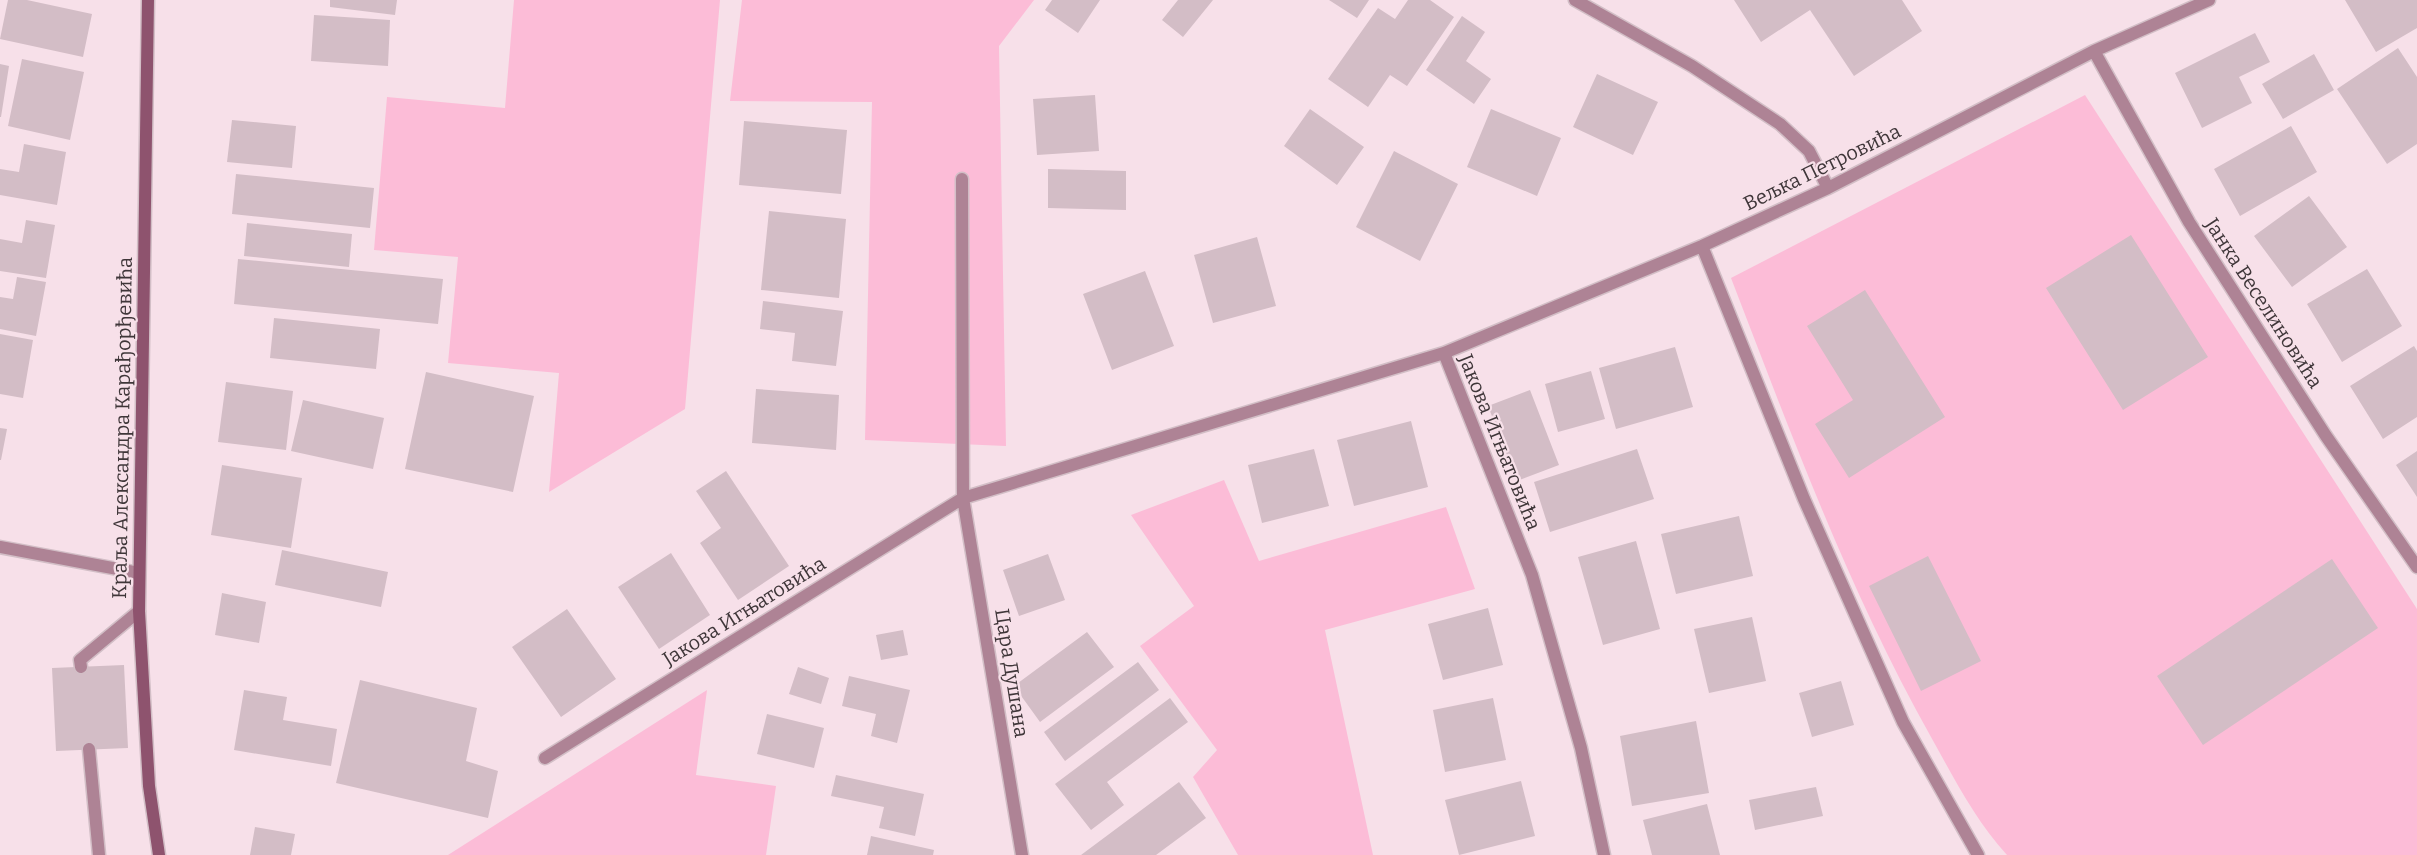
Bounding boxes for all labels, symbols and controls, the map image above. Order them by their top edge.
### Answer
street label: Вељка Петровића [1739,119,1905,215]
street label: Јанка Веселиновића [2199,213,2328,393]
street label: Краља Александра Карађорђевића [107,257,137,599]
street label: Јакова Игњатовића [1453,350,1546,533]
street label: Јакова Игњатовића [657,551,830,671]
street label: Цара Душана [990,607,1034,739]

